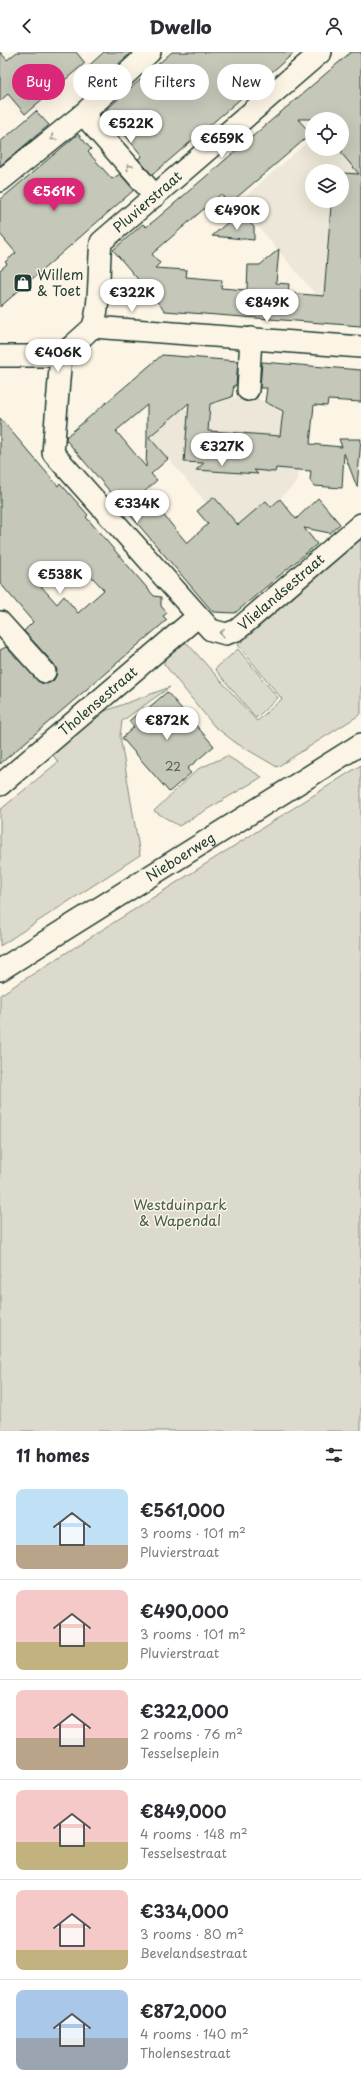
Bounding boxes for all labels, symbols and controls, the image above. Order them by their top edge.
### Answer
text: Dwello [149,13,212,40]
icon: back [16,15,38,37]
icon: person [323,15,345,37]
chip: Buy [12,64,65,100]
chip: Rent [73,64,132,100]
chip: Filters [140,64,209,100]
chip: New [217,64,275,100]
pin: €522K [103,110,159,144]
map controls [305,112,349,208]
button: locate [305,112,349,156]
text: €522K [108,113,154,132]
pin: €659K [194,125,250,159]
text: €659K [200,128,244,147]
one-way arrow [50,134,57,141]
one-way arrow [127,164,134,171]
button: layers [305,164,349,208]
street label: Pluvierstraat [108,165,187,237]
pin: €561K [26,178,82,212]
text: €561K [33,181,75,200]
pin: €490K [209,197,265,231]
text: €490K [214,200,260,219]
place label: Willem & Toet [37,264,84,301]
shop icon: Willem & Toet [12,272,34,294]
pin: €322K [104,279,160,313]
text: €322K [109,282,155,301]
pin: €849K [239,289,295,323]
text: €849K [245,292,289,311]
pin: €406K [30,339,86,373]
text: €406K [34,342,82,361]
pin: €327K [194,433,250,467]
text: €327K [200,436,244,455]
pin: €334K [109,490,165,524]
text: €334K [114,493,160,512]
street label: Vlielandsestraat [233,549,329,635]
pin: €538K [32,561,88,595]
text: €538K [38,564,83,583]
one-way arrow [219,628,225,637]
street label: Tholensestraat [54,661,142,741]
pin: €872K [139,707,195,741]
text: €872K [145,710,189,729]
house number: 22 [165,757,181,775]
street label: Nieboerweg [141,827,219,886]
park label: Westduinpark & Wapendal [133,1194,227,1231]
text: 11 homes [16,1442,90,1468]
icon: filters [323,1444,345,1466]
text: €561,000 [140,1497,225,1523]
icon: home [48,1505,96,1553]
text: 3 rooms · 101 m² [140,1523,246,1542]
text: Pluvierstraat [140,1542,219,1561]
text: €490,000 [140,1598,229,1624]
icon: home [48,1606,96,1654]
text: 3 rooms · 101 m² [140,1624,246,1643]
text: Pluvierstraat [140,1643,219,1662]
text: €322,000 [140,1698,229,1724]
icon: home [48,1706,96,1754]
text: 2 rooms · 76 m² [140,1724,243,1743]
text: Tesselseplein [140,1743,219,1762]
text: €849,000 [140,1798,226,1824]
icon: home [48,1806,96,1854]
text: 4 rooms · 148 m² [140,1824,248,1843]
text: Tesselsestraat [140,1843,227,1862]
text: €334,000 [140,1898,229,1924]
icon: home [48,1906,96,1954]
text: 3 rooms · 80 m² [140,1924,244,1943]
text: Bevelandsestraat [140,1943,247,1962]
text: €872,000 [140,1998,227,2024]
icon: home [48,2006,96,2054]
text: 4 rooms · 140 m² [140,2024,249,2043]
text: Tholensestraat [140,2043,231,2062]

